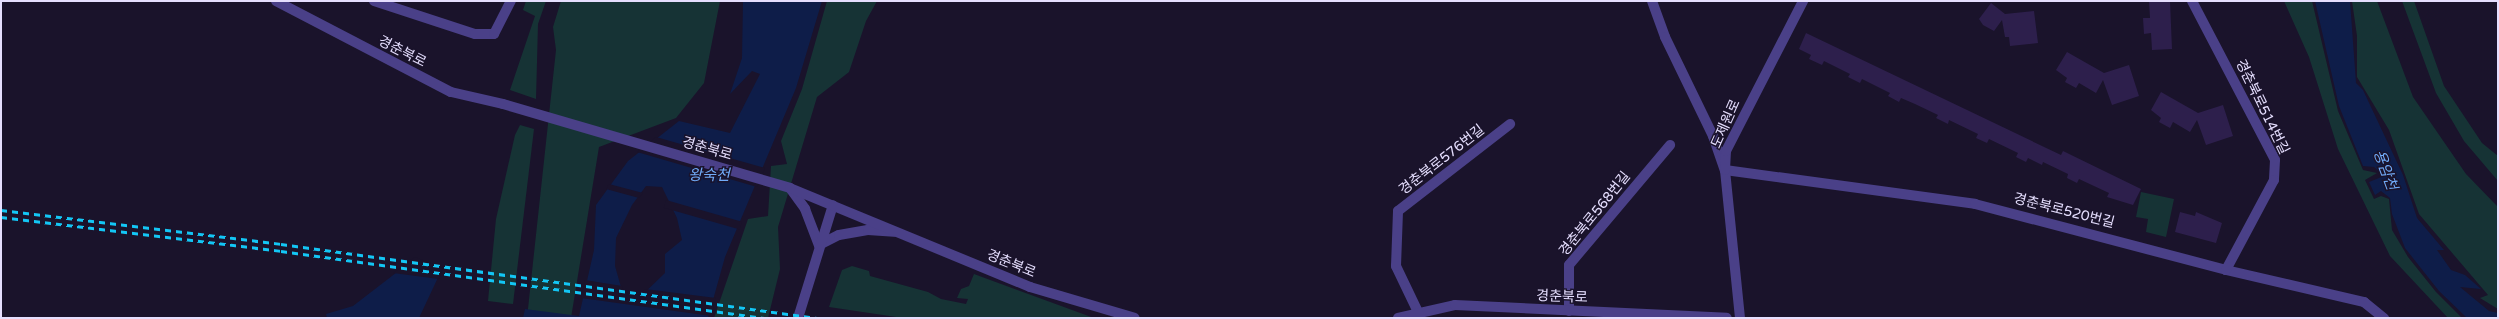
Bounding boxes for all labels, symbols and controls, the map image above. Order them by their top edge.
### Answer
street label: 경춘북로 [375,33,429,71]
street label: 경춘북로514번길 [2232,57,2292,157]
street label: 도제원로 [1708,97,1744,151]
street label: 경춘북로576번길 [1396,121,1488,199]
street label: 경춘북로 [680,134,734,164]
water label: 용암천 [2369,147,2401,193]
water label: 왕숙천 [688,167,730,185]
street label: 경춘북로568번길 [1556,168,1634,260]
street label: 경춘북로520번길 [2012,190,2116,232]
street label: 경춘북로 [984,247,1038,281]
street label: 경춘북로 [1536,288,1588,306]

